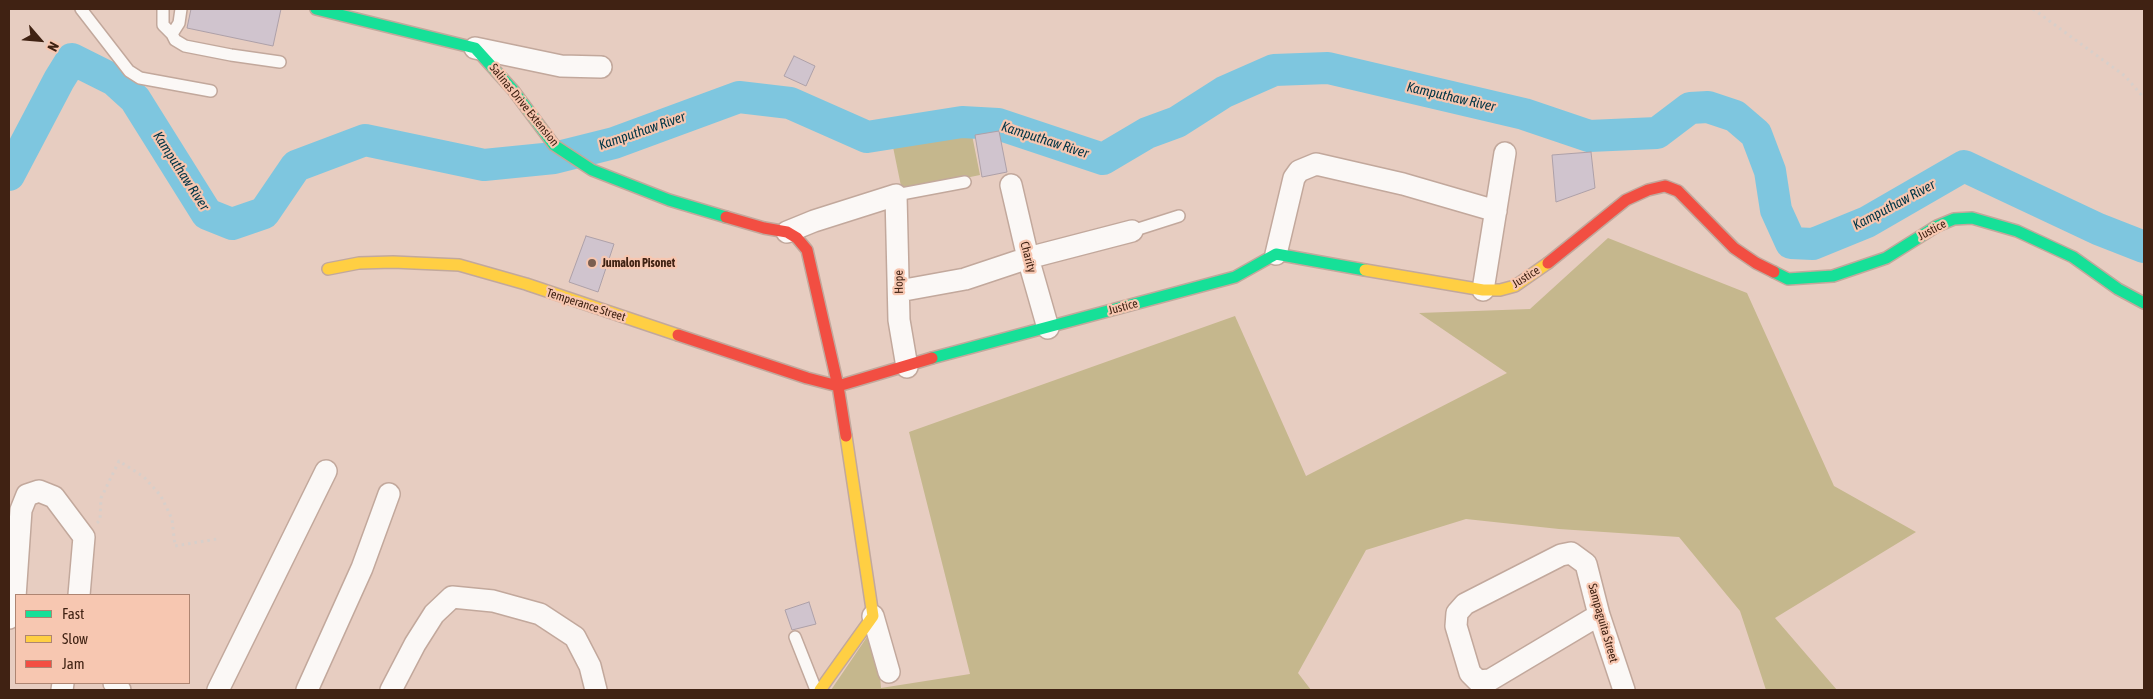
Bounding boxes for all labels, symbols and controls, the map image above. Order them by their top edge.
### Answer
north arrow [15,15,65,65]
text: N [44,39,62,54]
street label: Salinas Drive Extension [486,61,562,149]
water label: Kamputhaw River [1405,79,1497,115]
water label: Kamputhaw River [596,108,688,154]
water label: Kamputhaw River [999,118,1091,162]
water label: Kamputhaw River [149,128,213,214]
water label: Kamputhaw River [1850,176,1938,234]
street label: Justice [1915,217,1949,243]
street label: Charity [1017,240,1039,274]
place label: Jumalon Pisonet [602,256,675,270]
marker: Jumalon Pisonet [586,257,598,269]
street label: Justice [1509,263,1543,291]
street label: Hope [892,270,906,294]
street label: Temperance Street [545,285,627,325]
street label: Justice [1107,296,1139,318]
street label: Sampaguita Street [1585,582,1621,664]
legend [15,594,190,684]
text: Fast [62,605,84,622]
text: Slow [62,630,88,647]
text: Jam [62,655,85,672]

